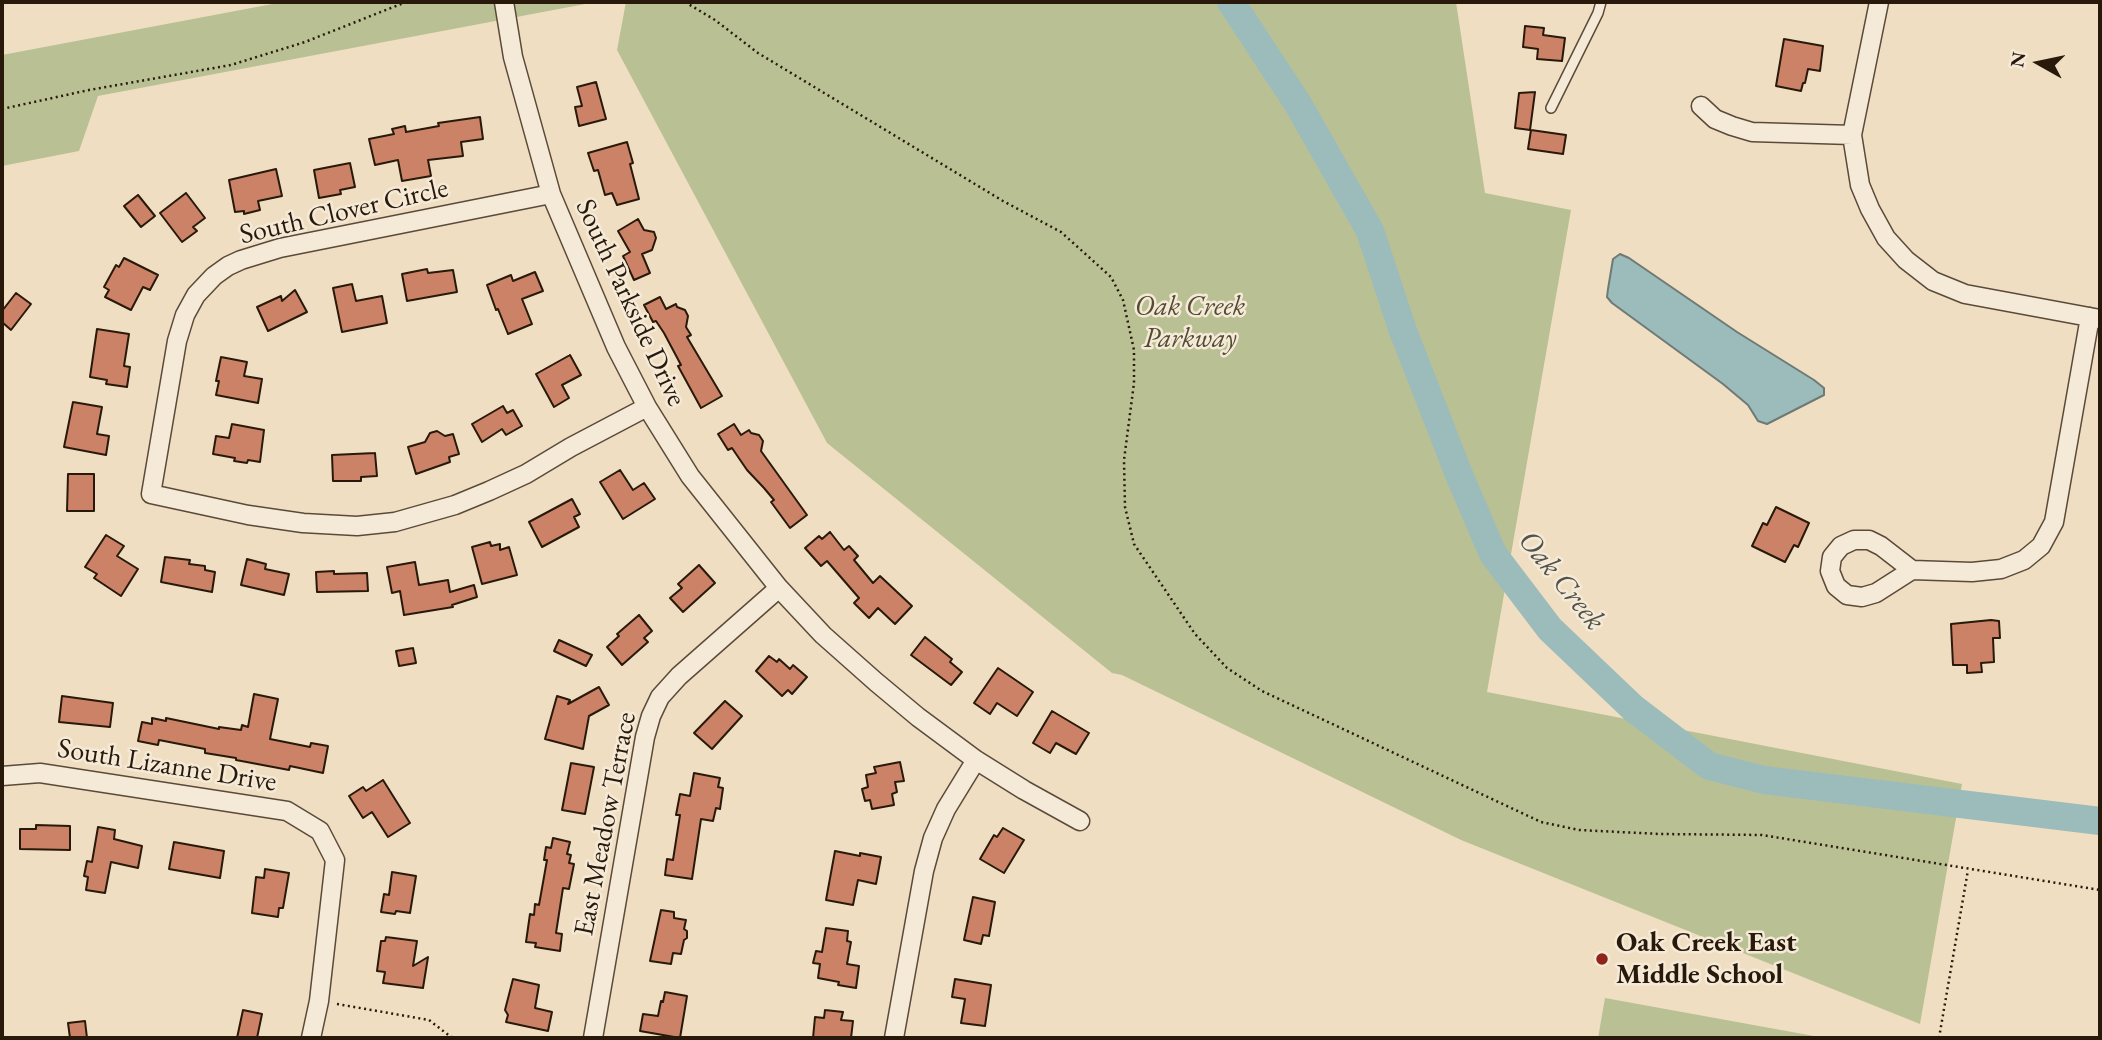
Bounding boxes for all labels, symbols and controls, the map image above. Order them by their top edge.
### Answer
north arrow [2004,28,2074,98]
text: N [2004,50,2031,69]
street label: South Clover Circle [236,172,452,252]
street label: South Parkside Drive [567,194,693,412]
park label: Oak Creek Parkway [1135,290,1245,356]
water label: Oak Creek [1510,524,1612,638]
street label: East Meadow Terrace [568,709,644,939]
street label: South Lizanne Drive [55,732,279,800]
place label: Oak Creek East Middle School [1616,926,1797,992]
marker: Oak Creek East Middle School [1594,951,1610,967]

